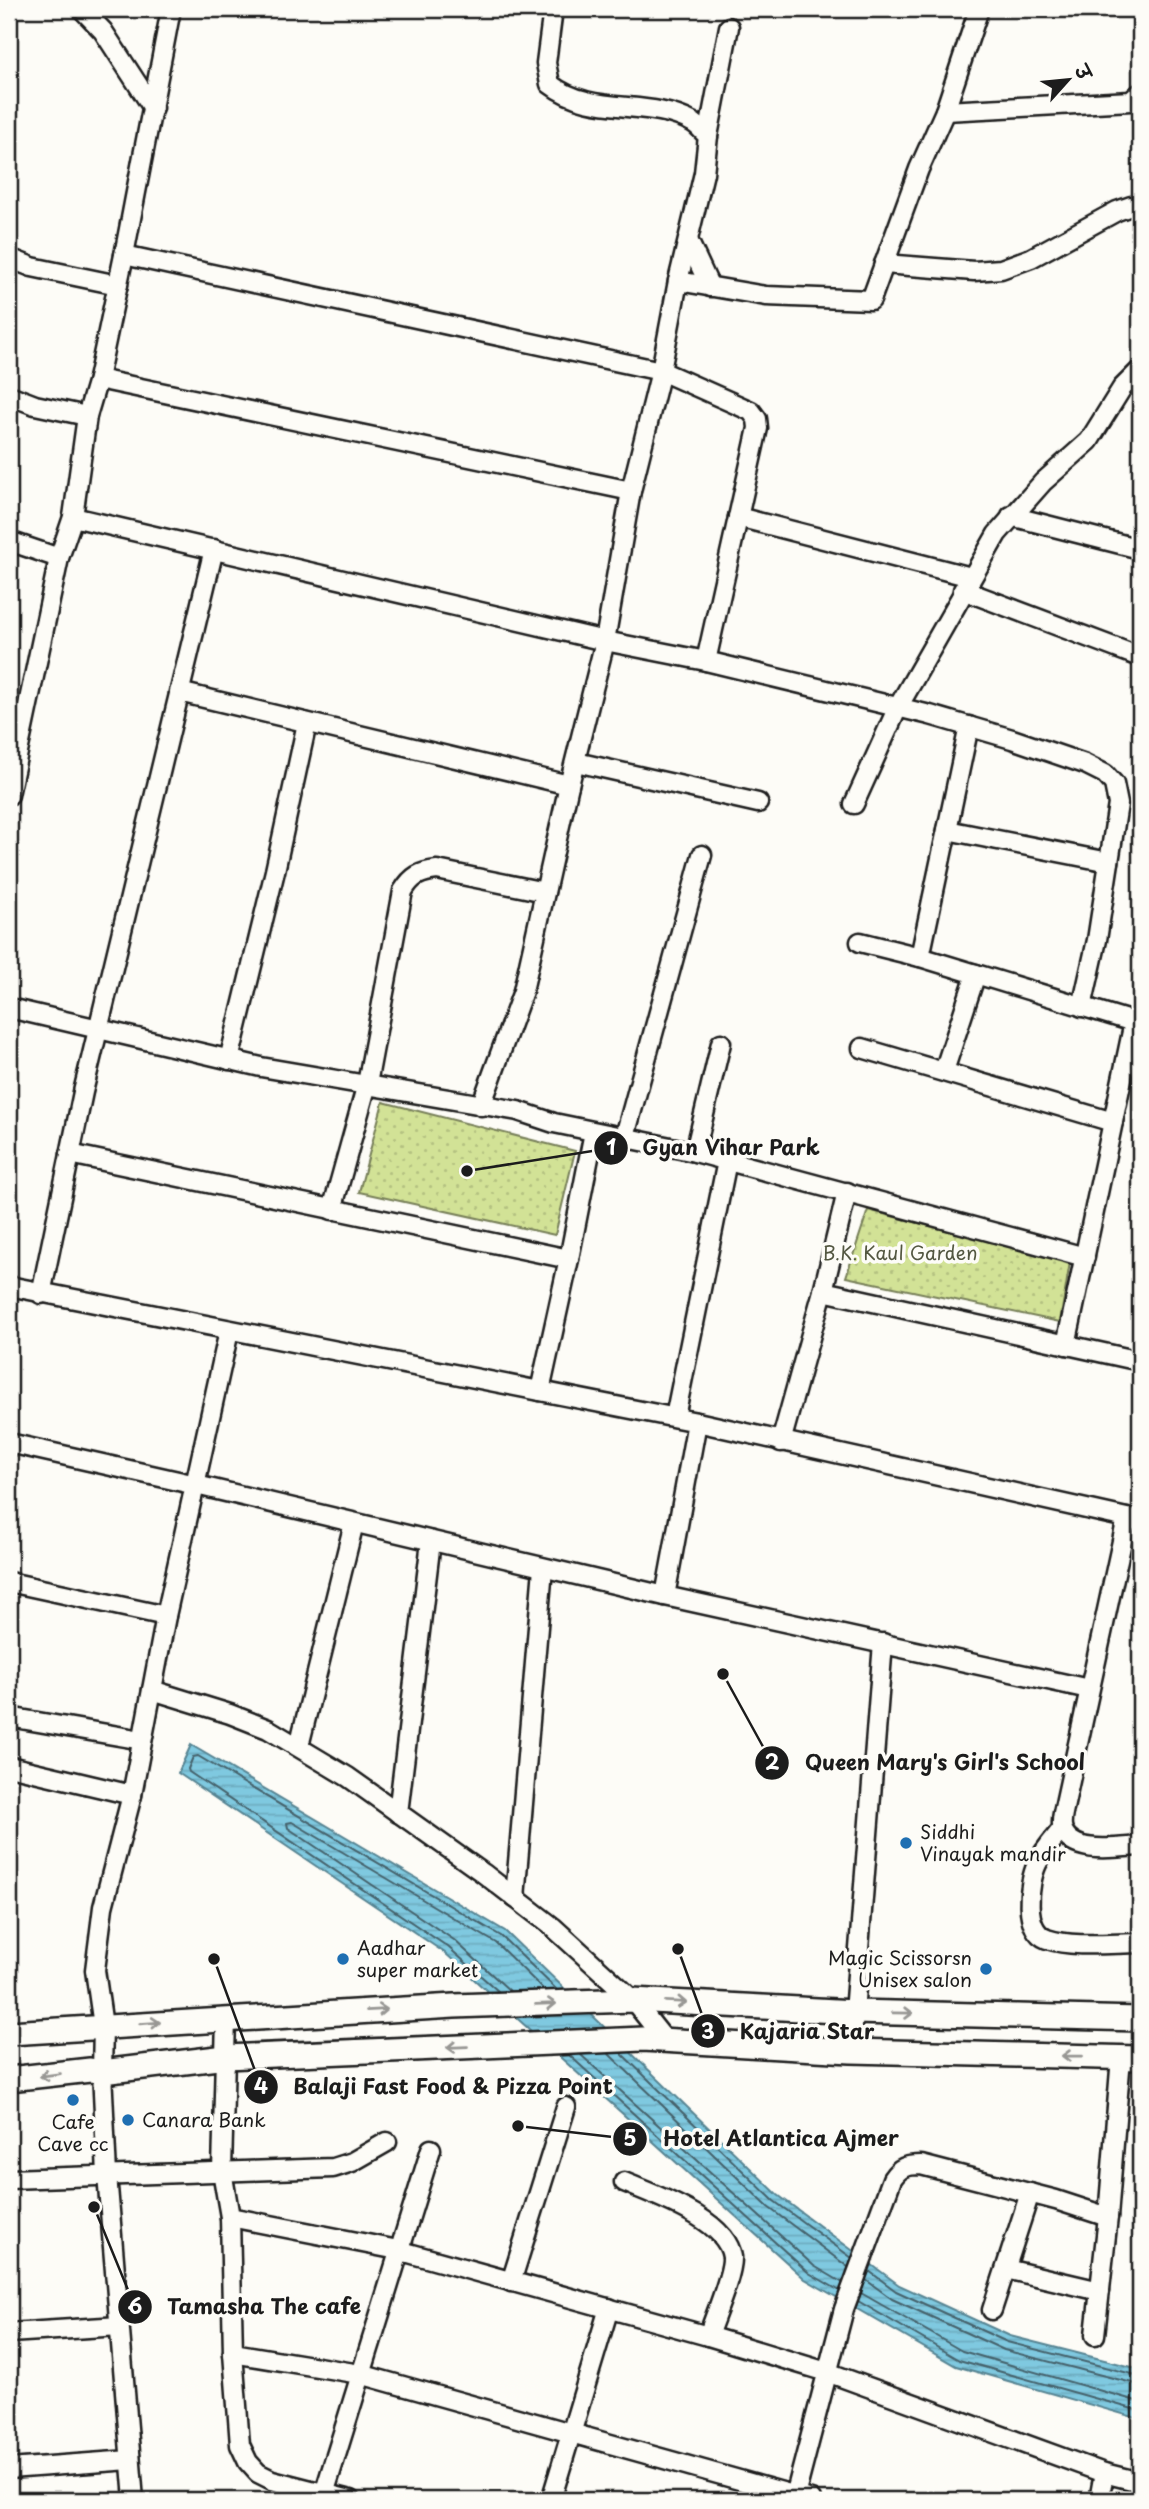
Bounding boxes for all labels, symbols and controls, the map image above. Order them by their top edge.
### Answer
north arrow [1034,46,1104,116]
text: उ [1068,58,1100,86]
callout: Gyan Vihar Park [593,1127,834,1169]
text: 1 [606,1130,616,1162]
text: Gyan Vihar Park [642,1130,820,1162]
park label: B.K. Kaul Garden [822,1238,978,1266]
callout: Queen Mary's Girl's School [755,1742,1100,1784]
text: 2 [765,1745,780,1777]
text: Queen Mary's Girl's School [805,1745,1085,1777]
place label: Siddhi Vinayak mandir [920,1817,1066,1867]
marker: Siddhi Vinayak mandir [898,1835,914,1851]
place label: Aadhar super market [357,1933,478,1983]
place label: Magic Scissorsn Unisex salon [828,1943,972,1993]
marker: Aadhar super market [335,1951,351,1967]
marker: Magic Scissorsn Unisex salon [978,1961,994,1977]
one-way arrow [664,1996,687,2009]
one-way arrow [534,1997,557,2010]
one-way arrow [365,2003,388,2016]
one-way arrow [892,2006,915,2020]
callout: Kajaria Star [690,2010,890,2052]
text: 3 [701,2014,715,2046]
text: Kajaria Star [740,2014,875,2046]
one-way arrow [138,2016,161,2029]
one-way arrow [446,2040,469,2053]
one-way arrow [1061,2049,1084,2063]
callout: Balaji Fast Food & Pizza Point [244,2066,627,2108]
one-way arrow [39,2069,61,2082]
text: 4 [254,2069,268,2101]
text: Balaji Fast Food & Pizza Point [293,2069,613,2101]
marker: Cafe Cave cc [65,2092,81,2108]
place label: Canara Bank [142,2105,266,2133]
place label: Cafe Cave cc [37,2107,109,2157]
marker: Canara Bank [120,2112,136,2128]
callout: Hotel Atlantica Ajmer [613,2118,915,2160]
text: 5 [623,2121,637,2153]
text: Hotel Atlantica Ajmer [663,2121,899,2153]
callout: Tamasha The cafe [118,2286,376,2328]
text: 6 [128,2289,143,2321]
text: Tamasha The cafe [167,2289,361,2321]

